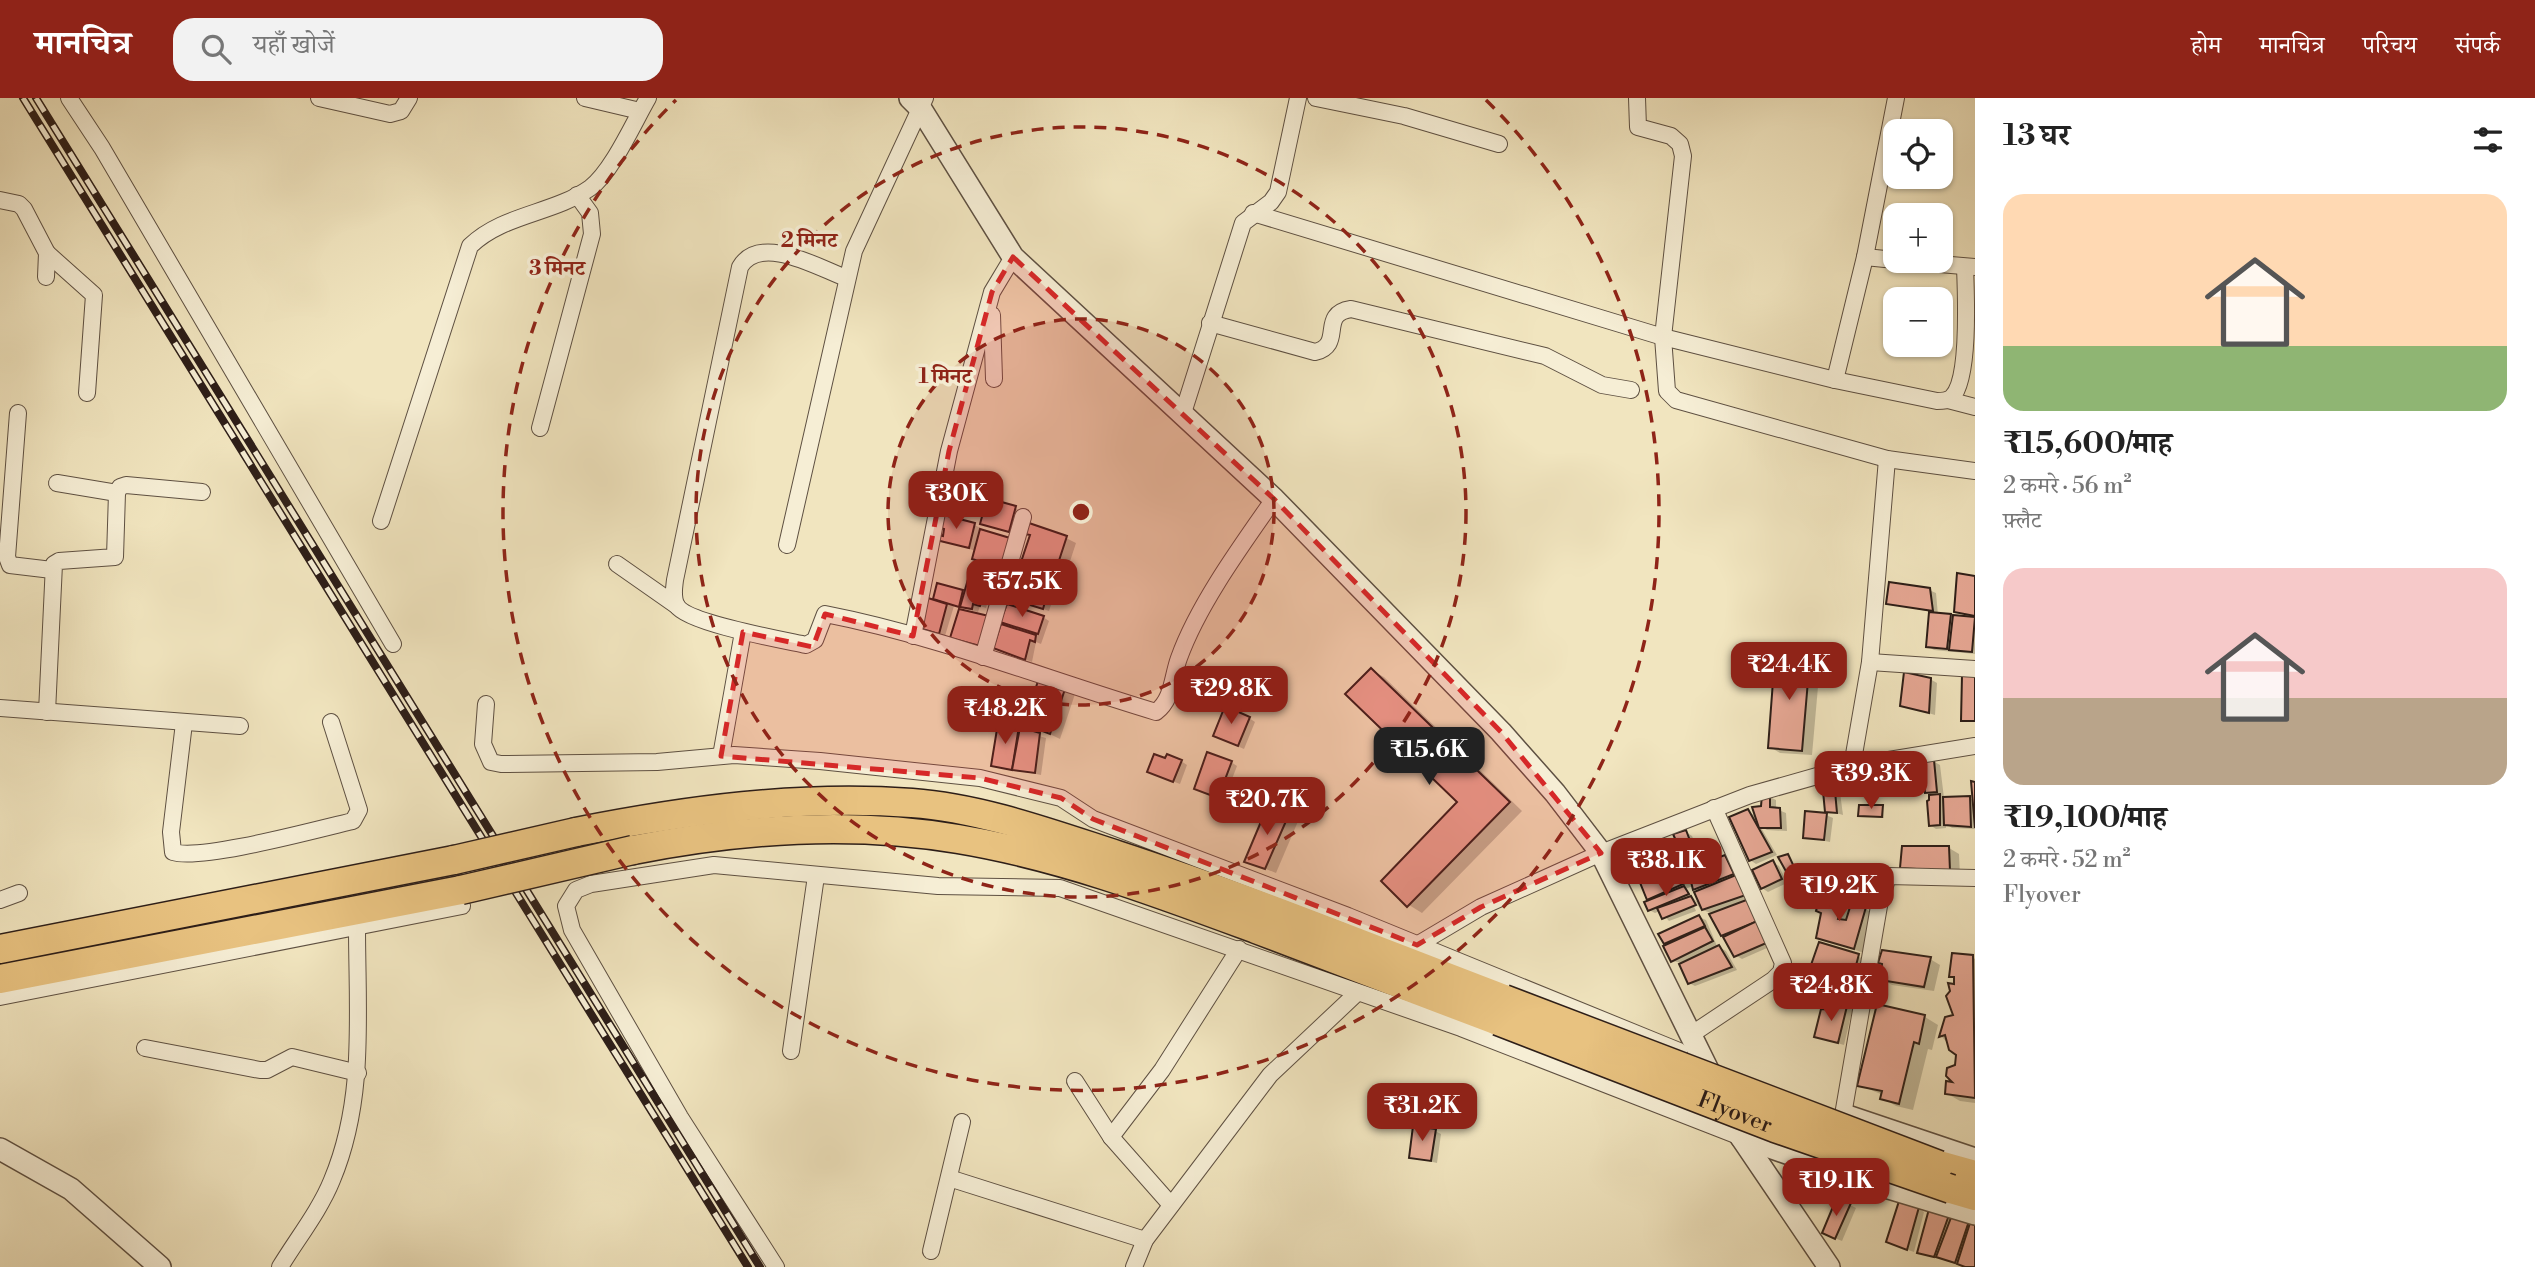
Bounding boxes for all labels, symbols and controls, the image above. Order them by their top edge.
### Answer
search box [173,18,663,81]
text: मानचित्र [35,24,131,65]
text: यहाँ खोजें [253,29,335,61]
icon: search [197,30,235,68]
text: होम [2191,31,2221,61]
text: मानचित्र [2259,31,2325,61]
text: परिचय [2363,31,2417,61]
text: संपर्क [2455,31,2500,61]
text: 13 घर [2003,117,2070,155]
map controls [1883,119,1953,357]
button: locate [1883,119,1953,189]
icon: filters [2469,121,2507,159]
button: + [1883,203,1953,273]
text: 2 मिनट [781,228,839,254]
icon: home [2192,239,2318,365]
text: 3 मिनट [529,256,587,282]
button: − [1883,287,1953,357]
text: 1 मिनट [918,364,973,390]
text: ₹15,600/माह [2003,425,2172,463]
pin: ₹30K [915,472,997,531]
text: 2 कमरे · 56 m² [2003,472,2131,500]
text: ₹30K [924,480,988,508]
centre of rings [1069,500,1093,524]
text: फ़्लैट [2003,507,2041,535]
pin: ₹57.5K [965,560,1079,619]
text: ₹57.5K [982,568,1062,596]
icon: home [2192,614,2318,740]
pin: ₹24.4K [1732,642,1846,702]
text: ₹24.4K [1747,651,1831,679]
pin: ₹29.8K [1174,666,1288,726]
text: ₹29.8K [1190,675,1272,703]
pin: ₹48.2K [948,686,1062,746]
text: ₹48.2K [963,695,1047,723]
pin: ₹15.6K [1372,728,1486,787]
text: ₹15.6K [1390,736,1468,764]
pin: ₹39.3K [1814,752,1928,811]
text: ₹39.3K [1830,760,1912,788]
pin: ₹20.7K [1210,778,1324,837]
text: ₹20.7K [1225,786,1309,814]
text: ₹19,100/माह [2003,799,2167,837]
pin: ₹38.1K [1609,838,1723,898]
text: 2 कमरे · 52 m² [2003,846,2131,874]
text: ₹38.1K [1627,847,1705,875]
pin: ₹19.2K [1782,864,1896,923]
text: ₹19.2K [1800,872,1878,900]
text: Flyover [2003,881,2081,909]
pin: ₹24.8K [1774,964,1888,1023]
text: ₹24.8K [1789,972,1873,1000]
pin: ₹31.2K [1365,1084,1479,1143]
street label: Flyover [1694,1085,1776,1140]
text: ₹31.2K [1383,1092,1461,1120]
pin: ₹19.1K [1779,1158,1893,1218]
text: ₹19.1K [1798,1167,1874,1195]

